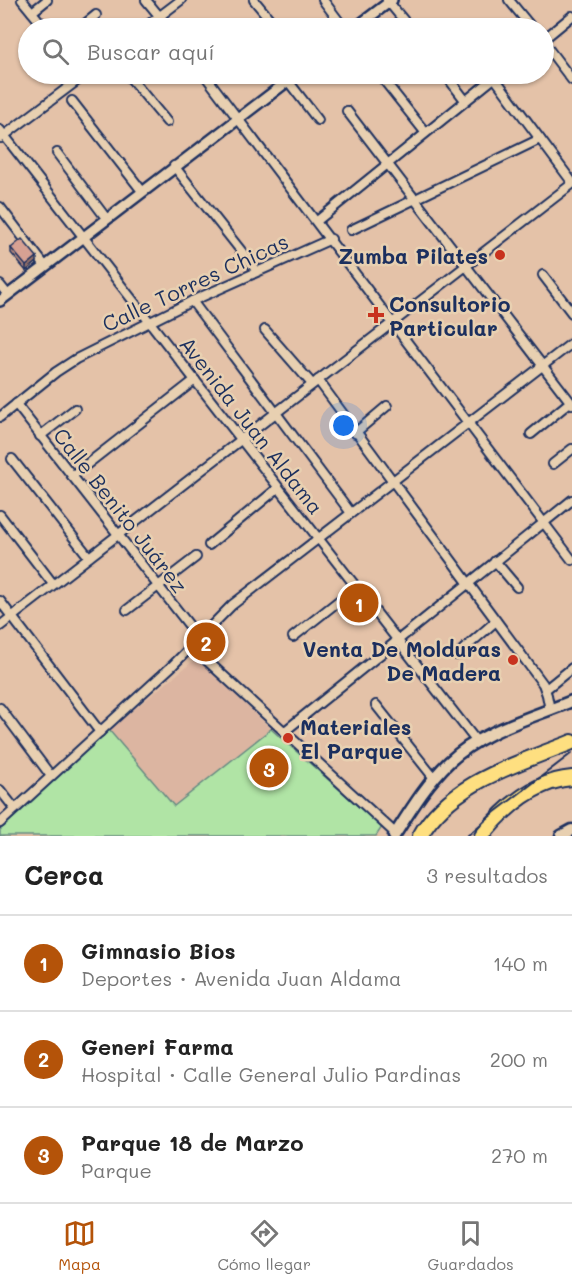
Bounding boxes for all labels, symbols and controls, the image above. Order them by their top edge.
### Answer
search box [18,18,554,84]
icon: search [39,35,72,68]
text: Buscar aquí [87,37,215,66]
street label: Calle Torres Chicas [98,227,292,337]
place label: Zumba Pilates [338,242,488,269]
marker: Zumba Pilates [493,248,507,262]
place label: Consultorio Particular [389,290,511,341]
marker: Consultorio Particular [367,306,385,324]
street label: Avenida Juan Aldama [174,331,330,519]
your location [329,411,358,440]
street label: Calle Benito Juárez [48,422,194,598]
pin: 1 [340,580,378,626]
pin: 2 [186,620,226,664]
place label: Venta De Molduras De Madera [302,635,501,686]
marker: Venta De Molduras De Madera [506,653,520,667]
place label: Materiales El Parque [300,713,411,764]
marker: Materiales El Parque [281,731,295,745]
pin: 3 [250,746,288,790]
text: Cerca [24,858,104,892]
text: 3 resultados [426,862,548,888]
text: Gimnasio Bios [81,936,236,965]
text: 1 [39,950,48,976]
text: 140 m [493,950,548,976]
text: Deportes · Avenida Juan Aldama [81,965,402,991]
text: Generi Farma [81,1032,234,1061]
text: 2 [38,1046,49,1072]
text: 200 m [490,1046,548,1072]
text: Hospital · Calle General Julio Pardinas [81,1061,461,1087]
text: Parque 18 de Marzo [81,1128,304,1157]
text: 3 [38,1142,50,1168]
text: 270 m [491,1142,548,1168]
text: Parque [81,1157,152,1183]
tab: Mapa [58,1217,101,1274]
tab: Cómo llegar [217,1217,311,1274]
tab: Guardados [428,1217,514,1274]

